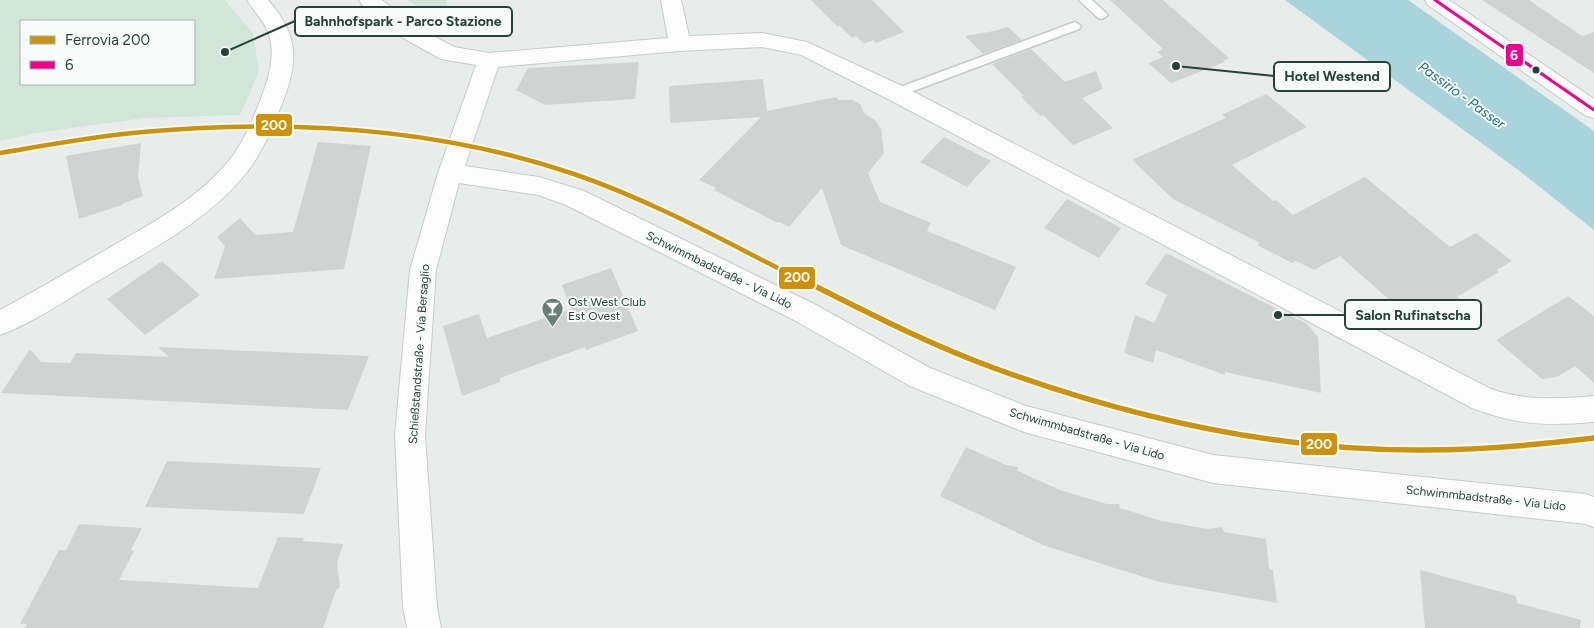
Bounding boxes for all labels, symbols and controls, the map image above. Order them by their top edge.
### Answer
callout: Bahnhofspark - Parco Stazione [295,7,512,36]
text: Bahnhofspark - Parco Stazione [304,13,502,30]
legend [20,20,195,85]
text: Ferrovia 200 [65,31,150,49]
line badge: 6 [1505,43,1524,67]
text: 6 [1510,47,1518,64]
text: 6 [65,56,74,74]
water label: Passirio - Passer [1415,58,1509,133]
callout: Hotel Westend [1274,62,1390,91]
unlabelled marker [1531,65,1541,75]
text: Hotel Westend [1284,68,1380,85]
line badge: 200 [255,113,293,137]
text: 200 [261,117,287,134]
street label: Schwimmbadstraße - Via Lido [644,228,794,312]
street label: Schießstandstraße - Via Bersaglio [406,263,432,444]
line badge: 200 [778,266,816,290]
text: 200 [784,269,810,286]
place label: Ost West Club Est Ovest [568,295,646,323]
bar icon: Ost West Club Est Ovest [540,297,564,328]
callout: Salon Rufinatscha [1345,300,1481,329]
text: Salon Rufinatscha [1355,307,1471,324]
street label: Schwimmbadstraße - Via Lido [1008,405,1166,463]
line badge: 200 [1300,432,1338,456]
text: 200 [1306,436,1332,453]
street label: Schwimmbadstraße - Via Lido [1405,483,1567,513]

